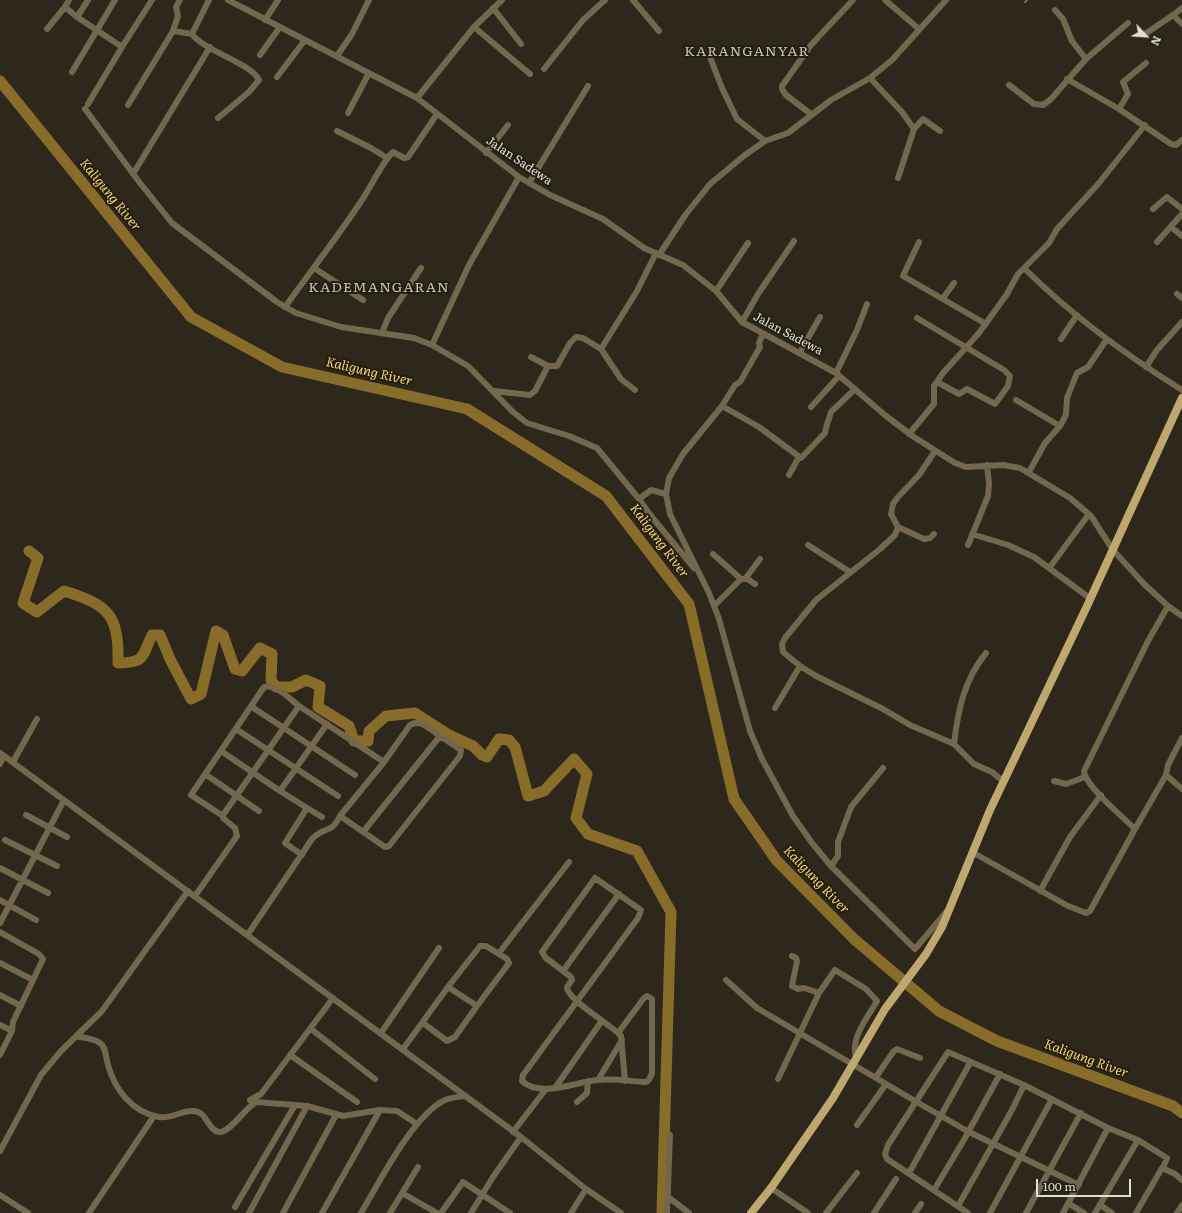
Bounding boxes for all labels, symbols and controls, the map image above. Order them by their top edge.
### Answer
north arrow [1126,16,1166,56]
text: N [1148,33,1166,49]
district label: KARANGANYAR [684,44,810,60]
street label: Jalan Sadewa [483,134,555,188]
water label: Kaligung River [76,156,144,234]
district label: KADEMANGARAN [308,280,450,296]
street label: Jalan Sadewa [751,310,825,358]
water label: Kaligung River [324,354,414,390]
water label: Kaligung River [626,501,692,581]
water label: Kaligung River [780,843,852,917]
water label: Kaligung River [1042,1037,1130,1081]
scale bar [1038,1171,1133,1197]
text: 100 m [1043,1177,1076,1195]

